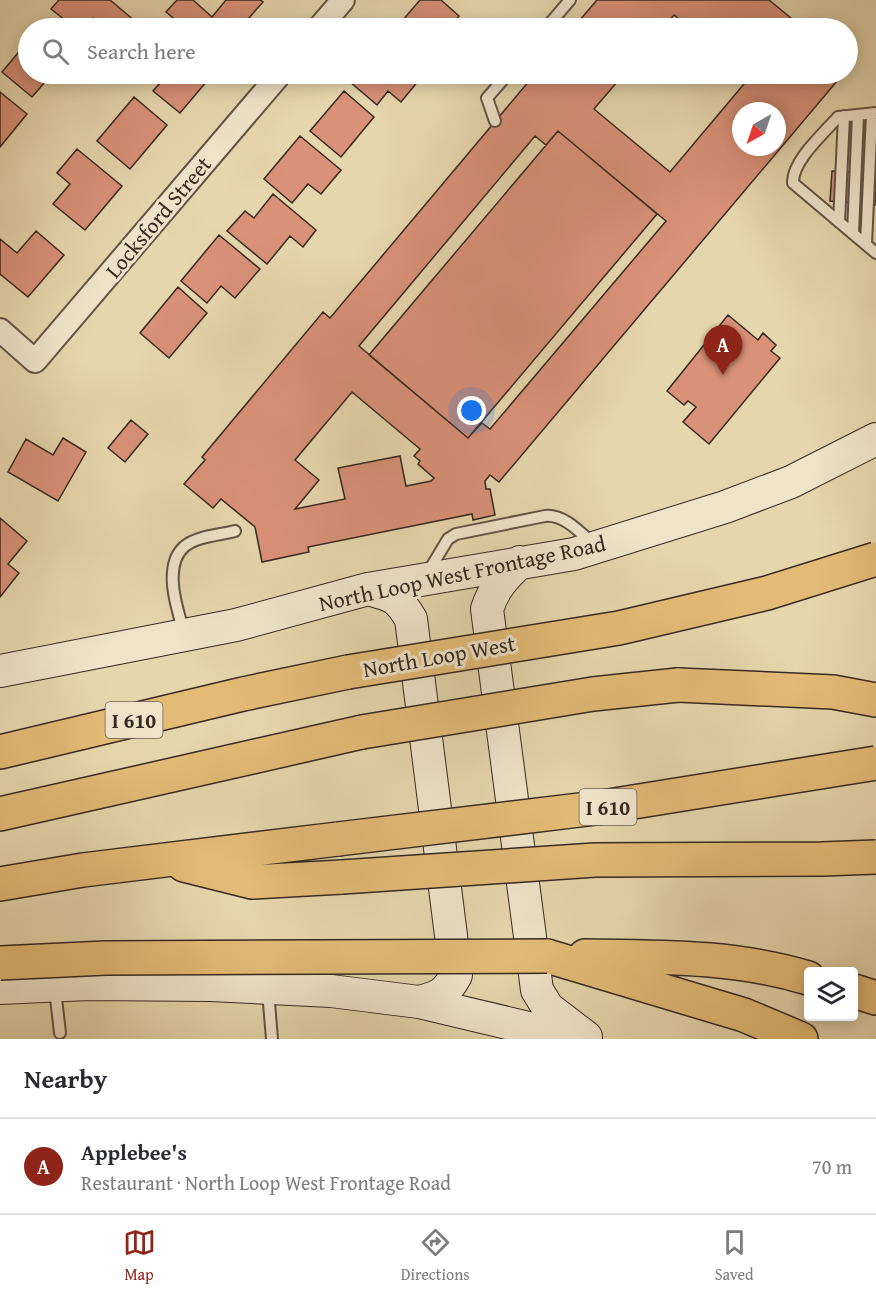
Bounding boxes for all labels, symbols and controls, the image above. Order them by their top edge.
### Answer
search box [18,18,858,84]
icon: search [39,35,72,68]
text: Search here [87,35,196,67]
north arrow [732,102,786,156]
street label: Locksford Street [97,149,219,285]
pin: A [704,326,742,375]
your location [457,396,486,425]
street label: North Loop West Frontage Road [316,527,609,619]
street label: North Loop West [360,627,518,685]
road number: I 610 [106,702,162,738]
road number: I 610 [580,789,636,825]
map controls [804,967,858,1021]
button: layers [804,967,858,1021]
text: Nearby [24,1059,107,1098]
text: Applebee's [81,1136,187,1168]
text: A [37,1152,50,1181]
text: 70 m [812,1152,852,1181]
text: Restaurant · North Loop West Frontage Road [81,1168,451,1197]
tab: Map [123,1226,156,1286]
tab: Directions [401,1226,470,1286]
tab: Saved [715,1226,753,1286]

